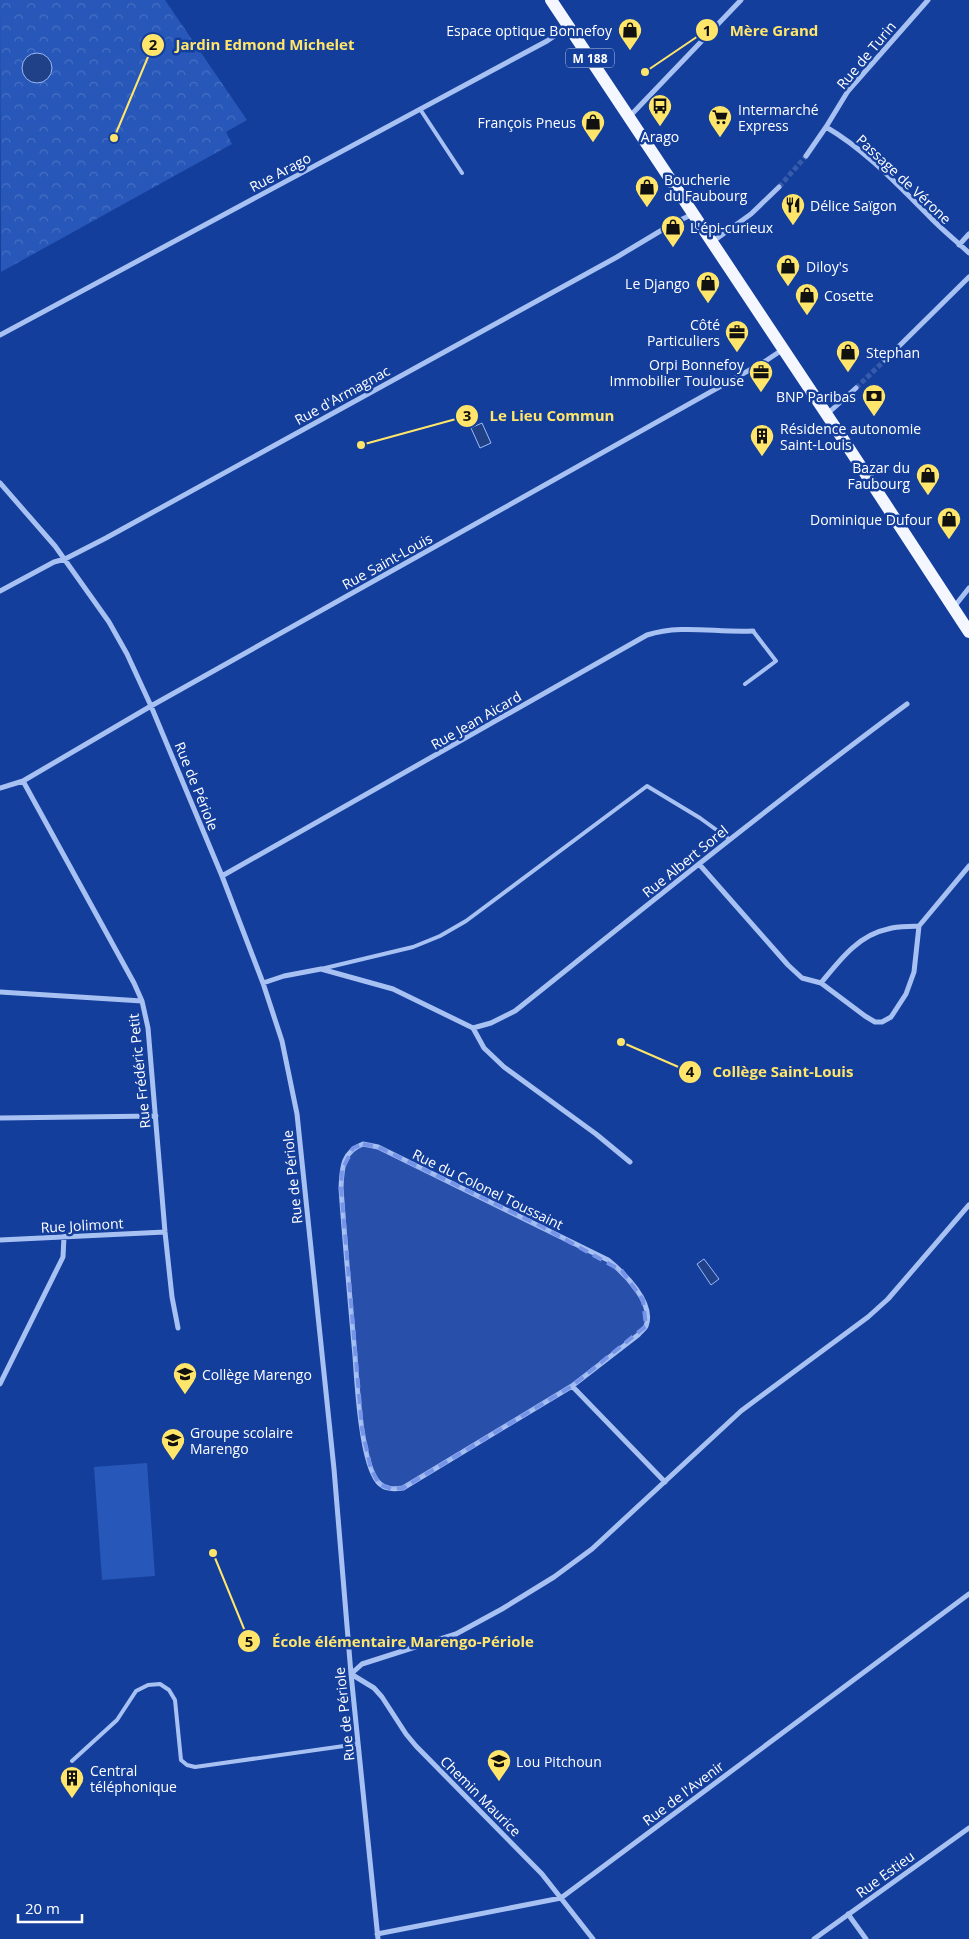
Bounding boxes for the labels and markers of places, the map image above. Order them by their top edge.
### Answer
callout: Mère Grand [695,15,829,45]
shop icon: Espace optique Bonnefoy [617,17,643,51]
place label: Espace optique Bonnefoy [446,21,613,40]
callout: Jardin Edmond Michelet [141,30,365,60]
bus stop icon: Arago [647,93,673,127]
place label: Intermarché Express [738,100,819,135]
supermarket icon: Intermarché Express [707,104,733,138]
shop icon: François Pneus [580,109,606,143]
place label: François Pneus [478,113,576,132]
place label: Arago [641,127,679,146]
place label: Boucherie du Faubourg [664,170,748,205]
shop icon: Boucherie du Faubourg [634,174,660,208]
restaurant icon: Délice Saïgon [780,192,806,226]
place label: Délice Saïgon [810,196,897,215]
shop icon: L'épi-curieux [660,214,686,248]
place label: L'épi-curieux [690,218,774,237]
shop icon: Diloy's [775,253,801,287]
place label: Diloy's [806,257,849,276]
shop icon: Le Django [695,270,721,304]
place label: Le Django [625,274,690,293]
shop icon: Cosette [794,282,820,316]
place label: Cosette [824,286,874,305]
place label: Côté Particuliers [647,315,720,350]
office icon: Côté Particuliers [724,319,750,353]
shop icon: Stephan [835,339,861,373]
place label: Stephan [866,343,920,362]
place label: Orpi Bonnefoy Immobilier Toulouse [610,355,745,390]
office icon: Orpi Bonnefoy Immobilier Toulouse [748,359,774,393]
bank icon: BNP Paribas [861,383,887,417]
place label: BNP Paribas [776,387,856,406]
callout: Le Lieu Commun [454,401,624,431]
place label: Résidence autonomie Saint-Louis [780,419,921,454]
building icon: Résidence autonomie Saint-Louis [749,423,775,457]
place label: Bazar du Faubourg [848,458,910,493]
shop icon: Bazar du Faubourg [915,462,941,496]
shop icon: Dominique Dufour [936,506,962,540]
place label: Dominique Dufour [810,510,932,529]
callout: Collège Saint-Louis [678,1057,863,1087]
school or university icon: Collège Marengo [172,1361,198,1395]
place label: Collège Marengo [202,1365,312,1384]
place label: Groupe scolaire Marengo [190,1423,293,1458]
school or university icon: Groupe scolaire Marengo [160,1427,186,1461]
callout: École élémentaire Marengo-Périole [237,1626,544,1656]
school or university icon: Lou Pitchoun [486,1748,512,1782]
place label: Lou Pitchoun [516,1752,602,1771]
place label: Central téléphonique [90,1761,177,1796]
building icon: Central téléphonique [59,1765,85,1799]

